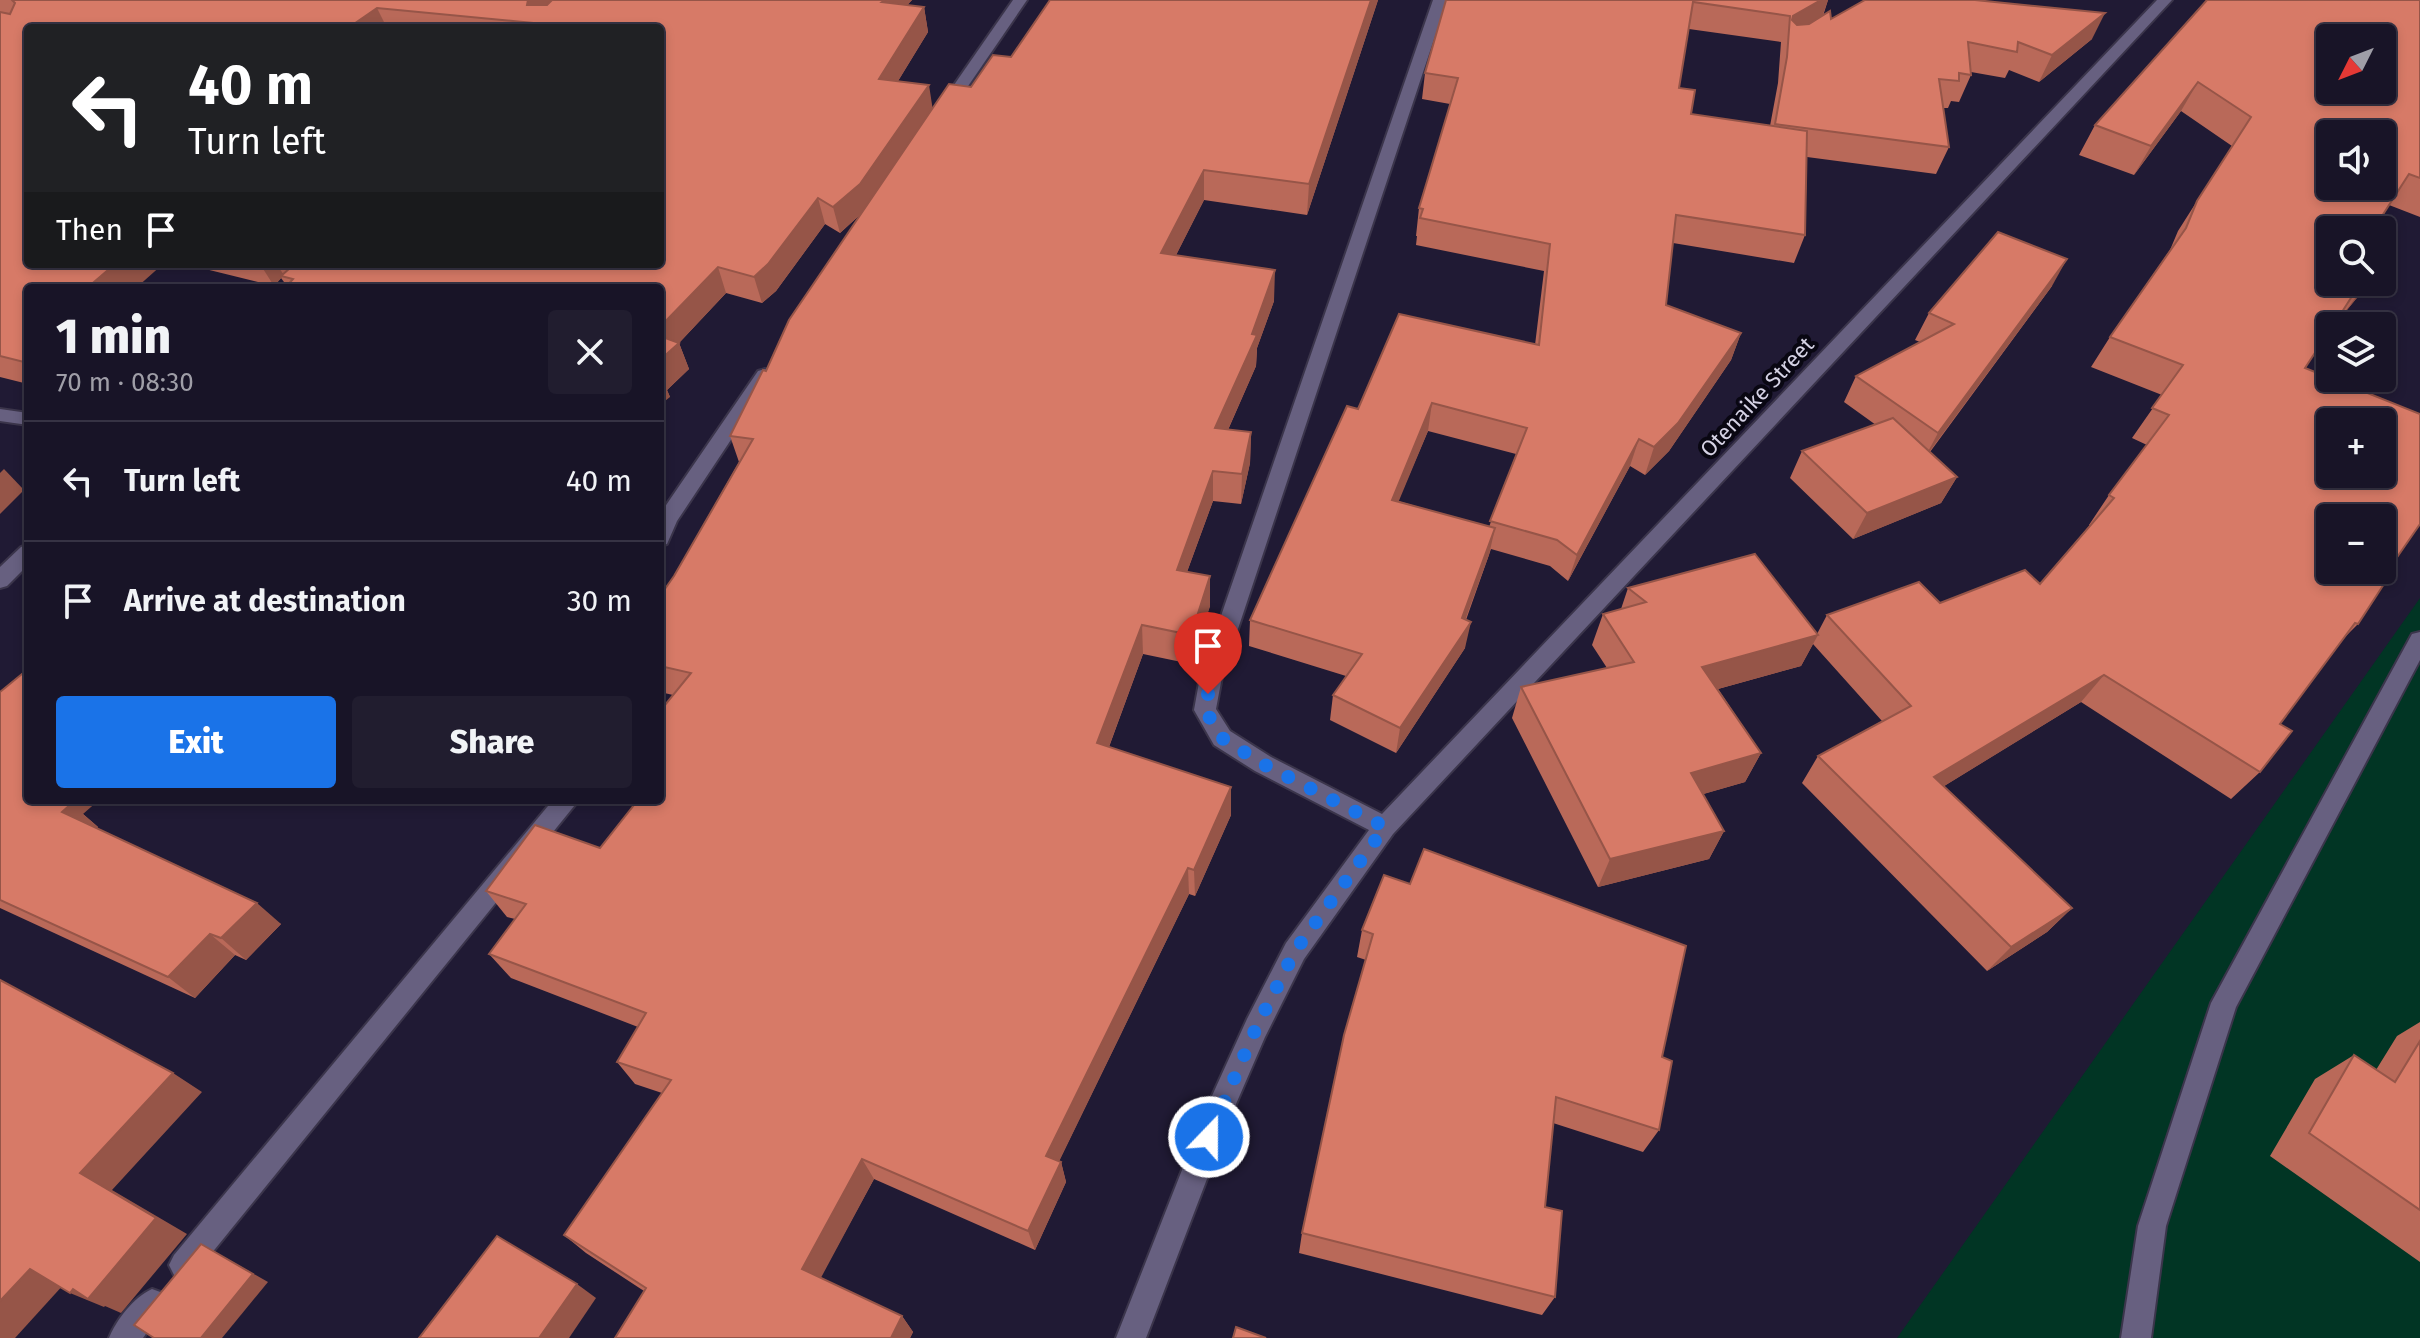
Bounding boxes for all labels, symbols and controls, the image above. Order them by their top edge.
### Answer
north arrow [2316,24,2396,104]
map controls [2316,24,2396,584]
text: 40 m [188,52,313,119]
icon: left [56,56,160,160]
text: Turn left [188,120,326,164]
button: sound [2316,120,2396,200]
icon: arrive [139,208,183,252]
text: Then [56,212,123,248]
button: search [2316,216,2396,296]
text: 1 min [56,308,171,366]
button: close [548,310,632,394]
button: layers [2316,312,2396,392]
street label: Otenaike Street [1694,331,1820,463]
text: 70 m · 08:30 [56,367,194,398]
button: + [2316,408,2396,488]
icon: left [56,459,100,503]
text: Turn left [124,463,240,499]
text: 40 m [566,463,632,499]
button: − [2316,504,2396,584]
icon: arrive [56,579,100,623]
text: Arrive at destination [124,583,406,619]
text: 30 m [567,583,632,619]
pin [1174,612,1242,694]
icon: arrive [1186,624,1230,668]
button: Exit [56,696,336,788]
button: Share [352,696,632,788]
position arrow [1167,1095,1251,1179]

